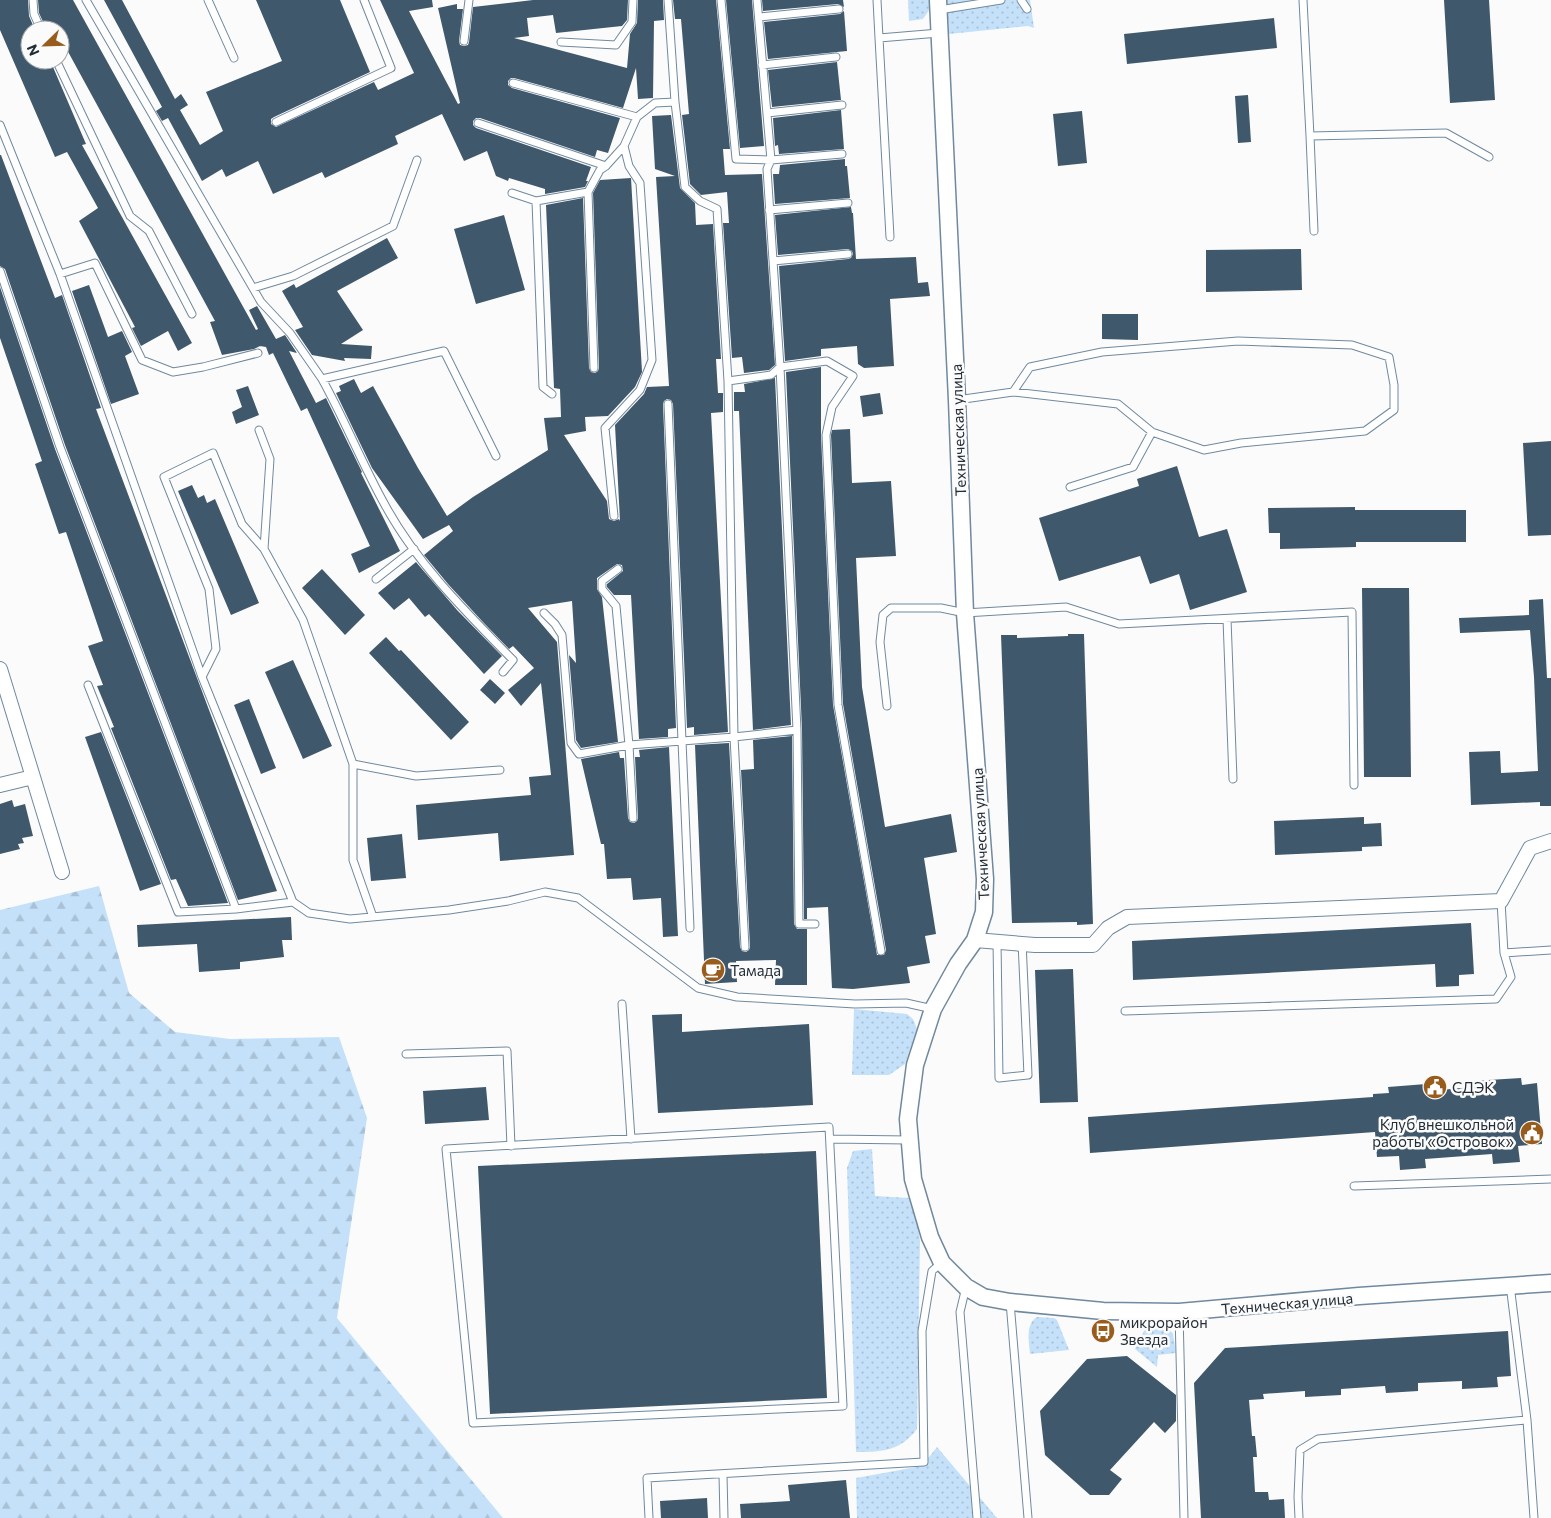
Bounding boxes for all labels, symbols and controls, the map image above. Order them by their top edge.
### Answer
north arrow [20,20,70,70]
text: N [23,42,42,58]
street label: Техническая улица [947,364,969,496]
street label: Техническая улица [968,767,992,901]
cafe icon: Тамада [700,957,726,983]
place label: Тамада [730,961,781,979]
public building icon: СДЭК [1422,1074,1448,1100]
place label: СДЭК [1452,1078,1494,1096]
place label: Клуб внешкольной работы «Островок» [1372,1115,1514,1150]
public building icon: Клуб внешкольной работы «Островок» [1519,1120,1545,1146]
street label: Техническая улица [1220,1288,1354,1318]
place label: микрорайон Звезда [1120,1313,1208,1348]
bus stop icon: микрорайон Звезда [1090,1318,1116,1344]

